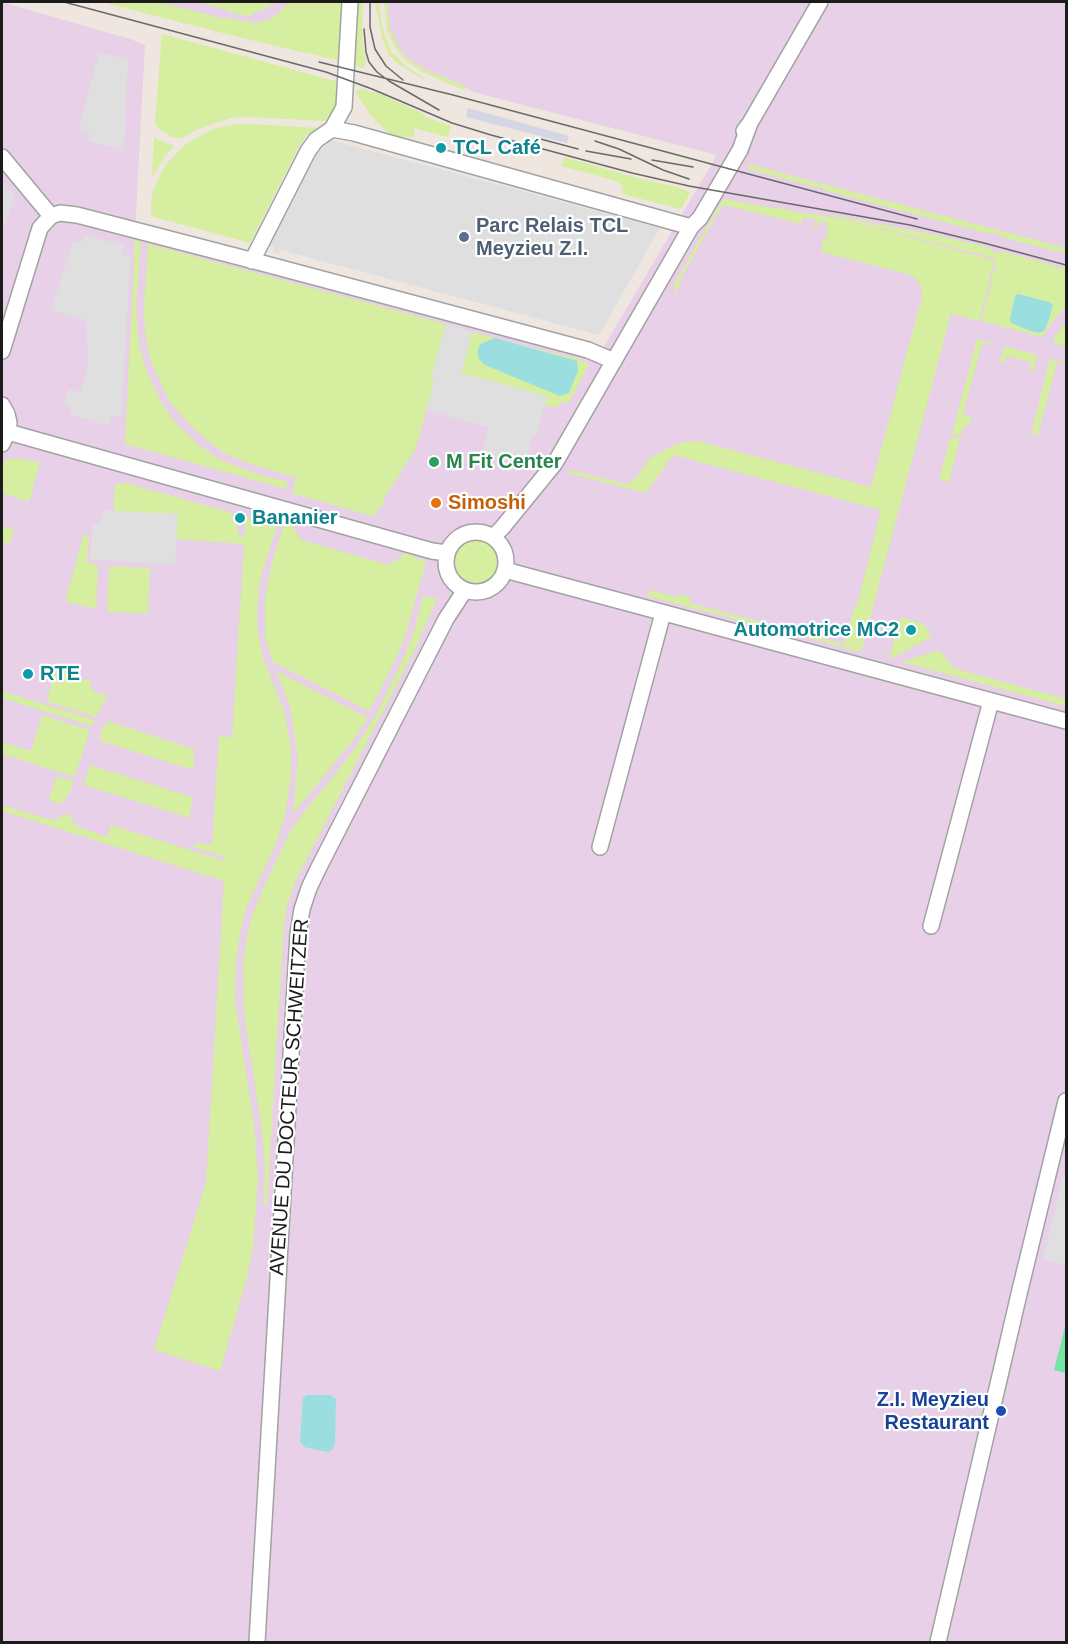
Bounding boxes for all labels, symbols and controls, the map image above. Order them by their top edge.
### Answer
place label: TCL Café [453,136,541,160]
marker: TCL Café [434,141,448,155]
place label: Parc Relais TCL Meyzieu Z.I. [476,214,628,261]
marker: Parc Relais TCL Meyzieu Z.I. [457,230,471,244]
place label: M Fit Center [446,450,562,474]
marker: M Fit Center [427,455,441,469]
place label: Simoshi [448,491,526,515]
marker: Simoshi [429,496,443,510]
place label: Bananier [252,506,338,530]
marker: Bananier [233,511,247,525]
place label: Automotrice MC2 [733,618,899,642]
marker: Automotrice MC2 [904,623,918,637]
place label: RTE [40,662,80,686]
marker: RTE [21,667,35,681]
street label: AVENUE DU DOCTEUR SCHWEITZER [266,918,314,1276]
place label: Z.I. Meyzieu Restaurant [877,1388,989,1435]
marker: Z.I. Meyzieu Restaurant [994,1404,1008,1418]

